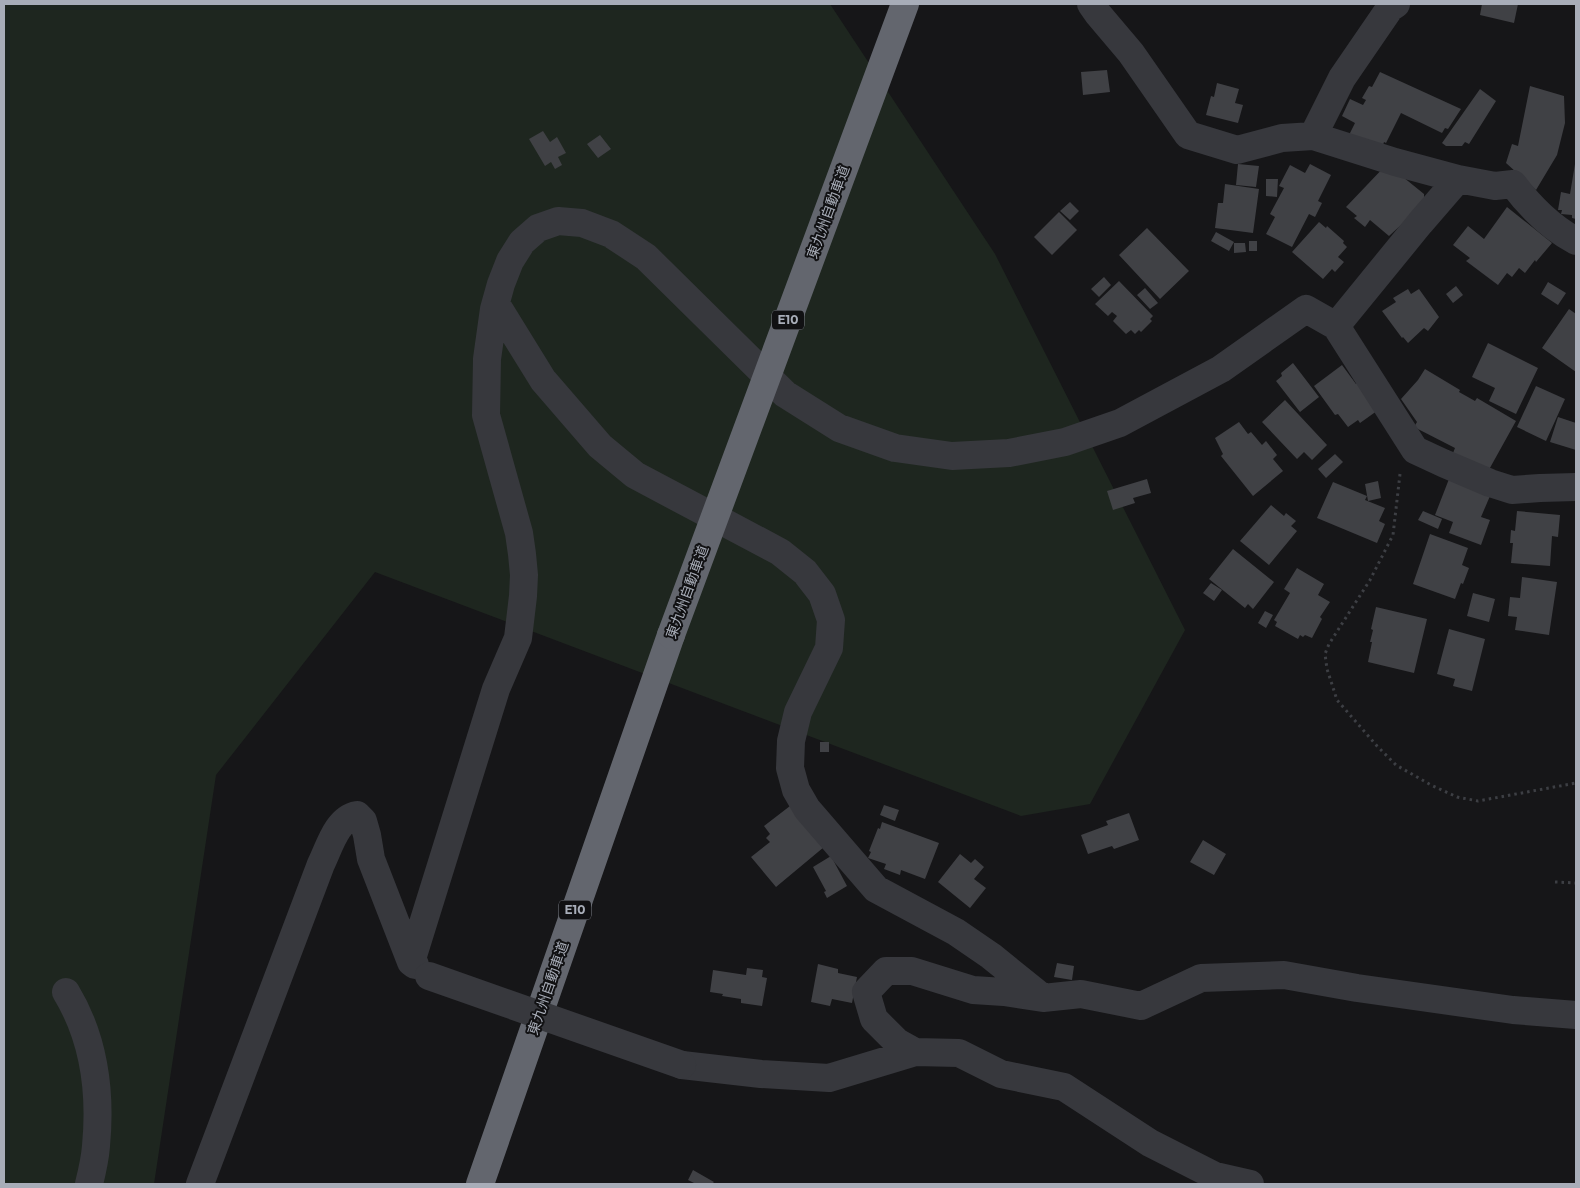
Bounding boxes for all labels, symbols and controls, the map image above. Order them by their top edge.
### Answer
street label: 東九州自動車道 [803,163,853,261]
road number: E10 [772,310,804,330]
street label: 東九州自動車道 [662,543,712,641]
road number: E10 [559,900,591,920]
street label: 東九州自動車道 [524,939,572,1037]

